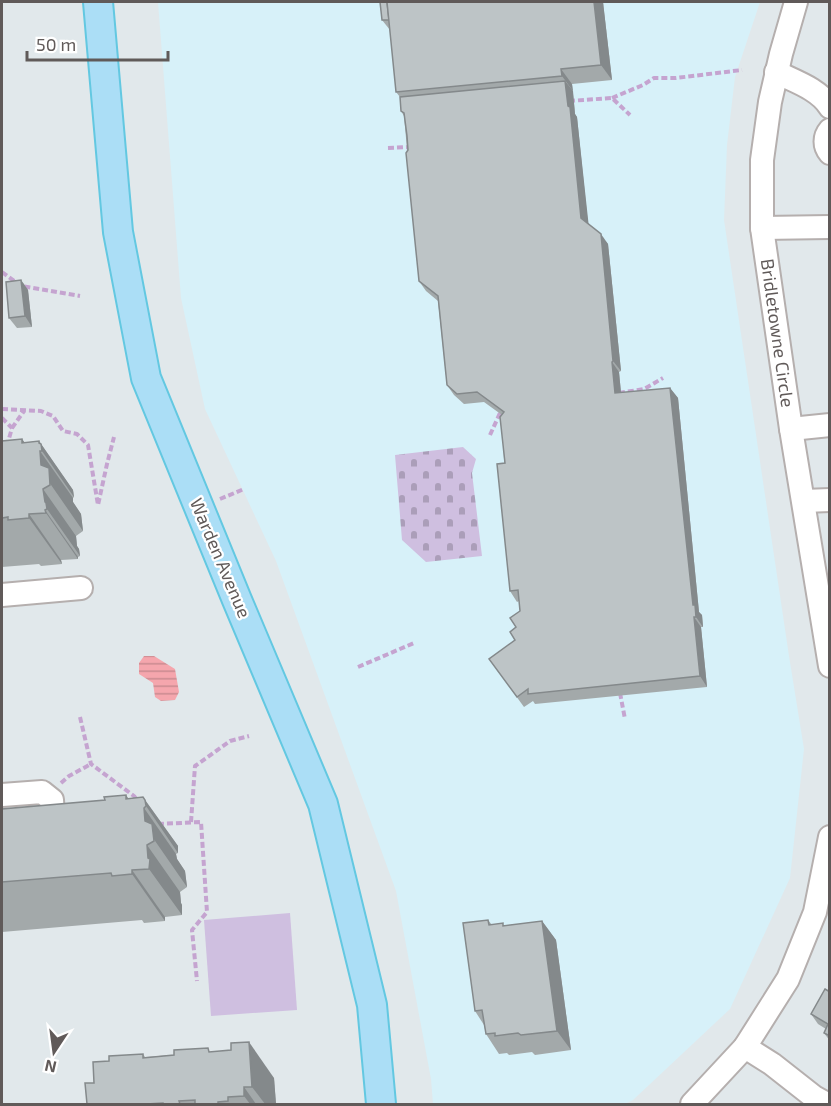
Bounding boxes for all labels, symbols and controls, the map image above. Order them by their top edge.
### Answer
scale bar [27,24,168,62]
text: 50 m [36,33,76,55]
street label: Bridletowne Circle [757,257,799,409]
street label: Warden Avenue [186,494,256,621]
north arrow [24,1022,84,1082]
text: N [43,1057,58,1078]

